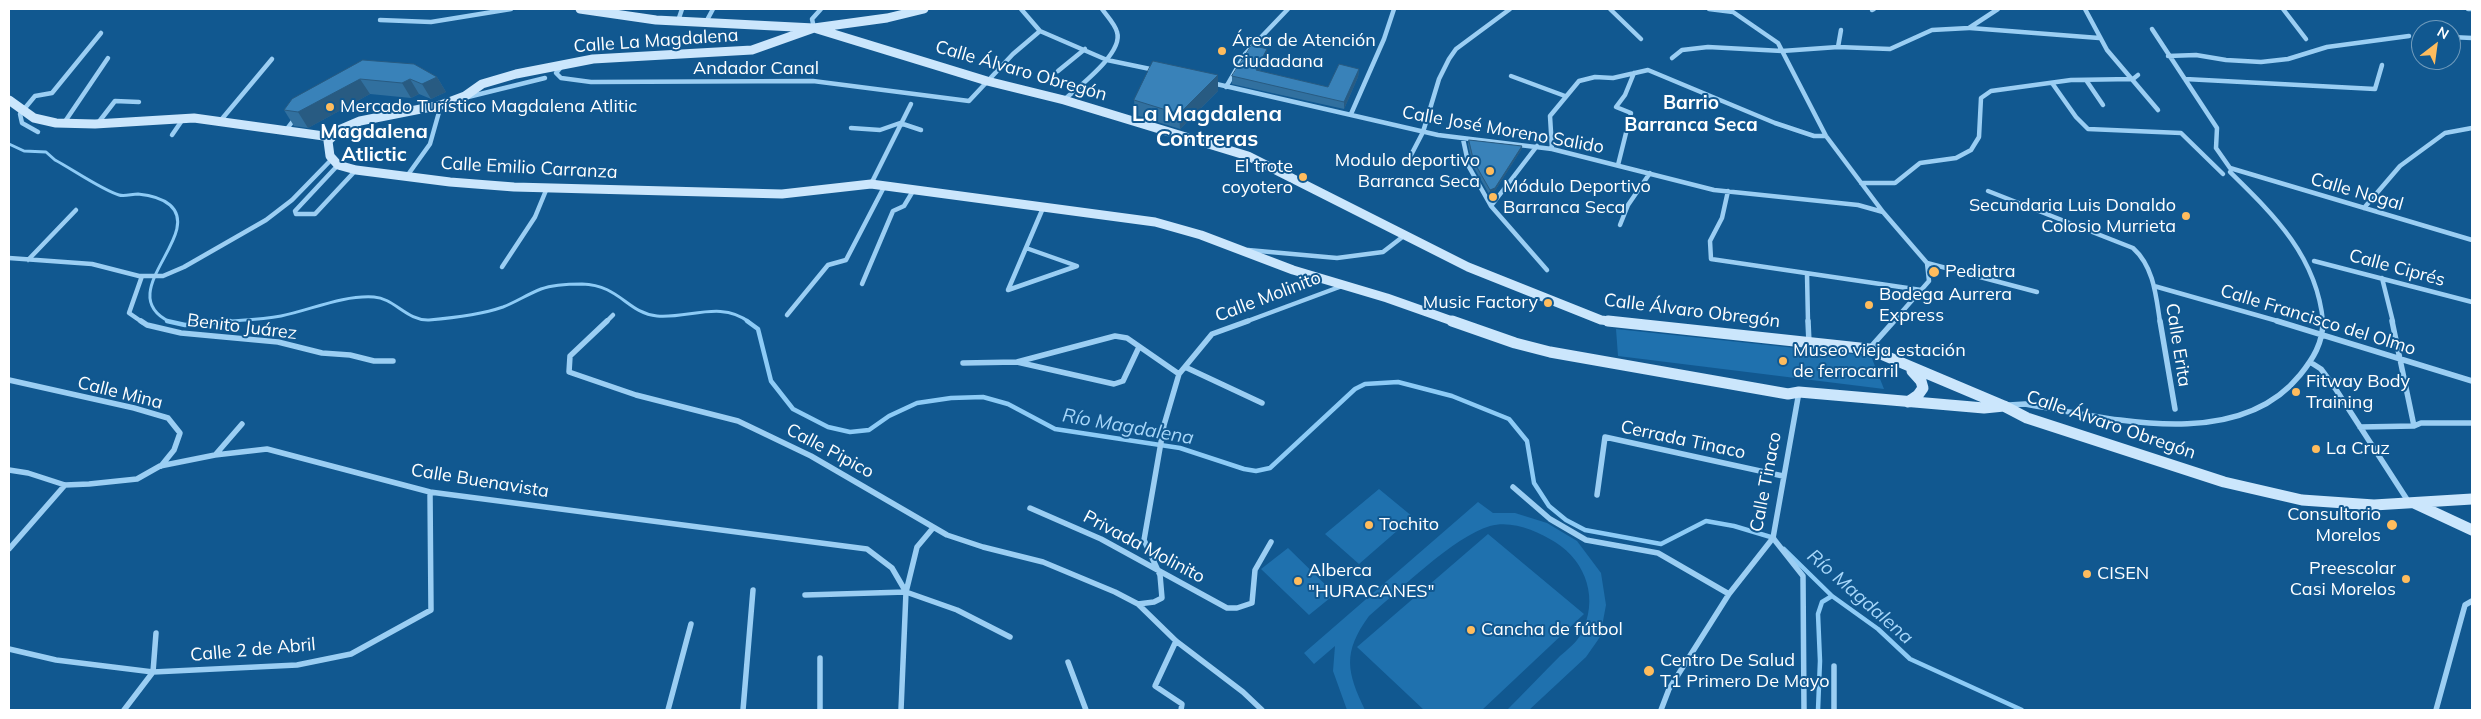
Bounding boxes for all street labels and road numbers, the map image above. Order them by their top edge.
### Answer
street label: Calle La Magdalena [573,24,739,58]
street label: Calle Álvaro Obregón [933,36,1109,106]
street label: Andador Canal [693,58,819,80]
street label: Calle José Moreno Salido [1400,102,1606,158]
street label: Calle Emilio Carranza [440,153,618,183]
street label: Calle Nogal [2308,168,2406,216]
street label: Calle Ciprés [2347,245,2447,291]
street label: Calle Molinito [1212,267,1324,327]
street label: Calle Francisco del Olmo [2218,280,2418,360]
street label: Calle Álvaro Obregón [1603,289,1781,333]
street label: Calle Erita [2161,302,2195,388]
street label: Benito Juárez [186,310,298,344]
street label: Calle Mina [75,372,165,414]
street label: Calle Álvaro Obregón [2024,386,2198,464]
street label: Cerrada Tinaco [1619,416,1747,464]
street label: Calle Pipico [783,419,877,483]
street label: Calle Tinaco [1746,430,1786,534]
street label: Calle Buenavista [410,459,550,503]
street label: Privada Molinito [1080,506,1208,588]
street label: Calle 2 de Abril [189,634,317,666]

